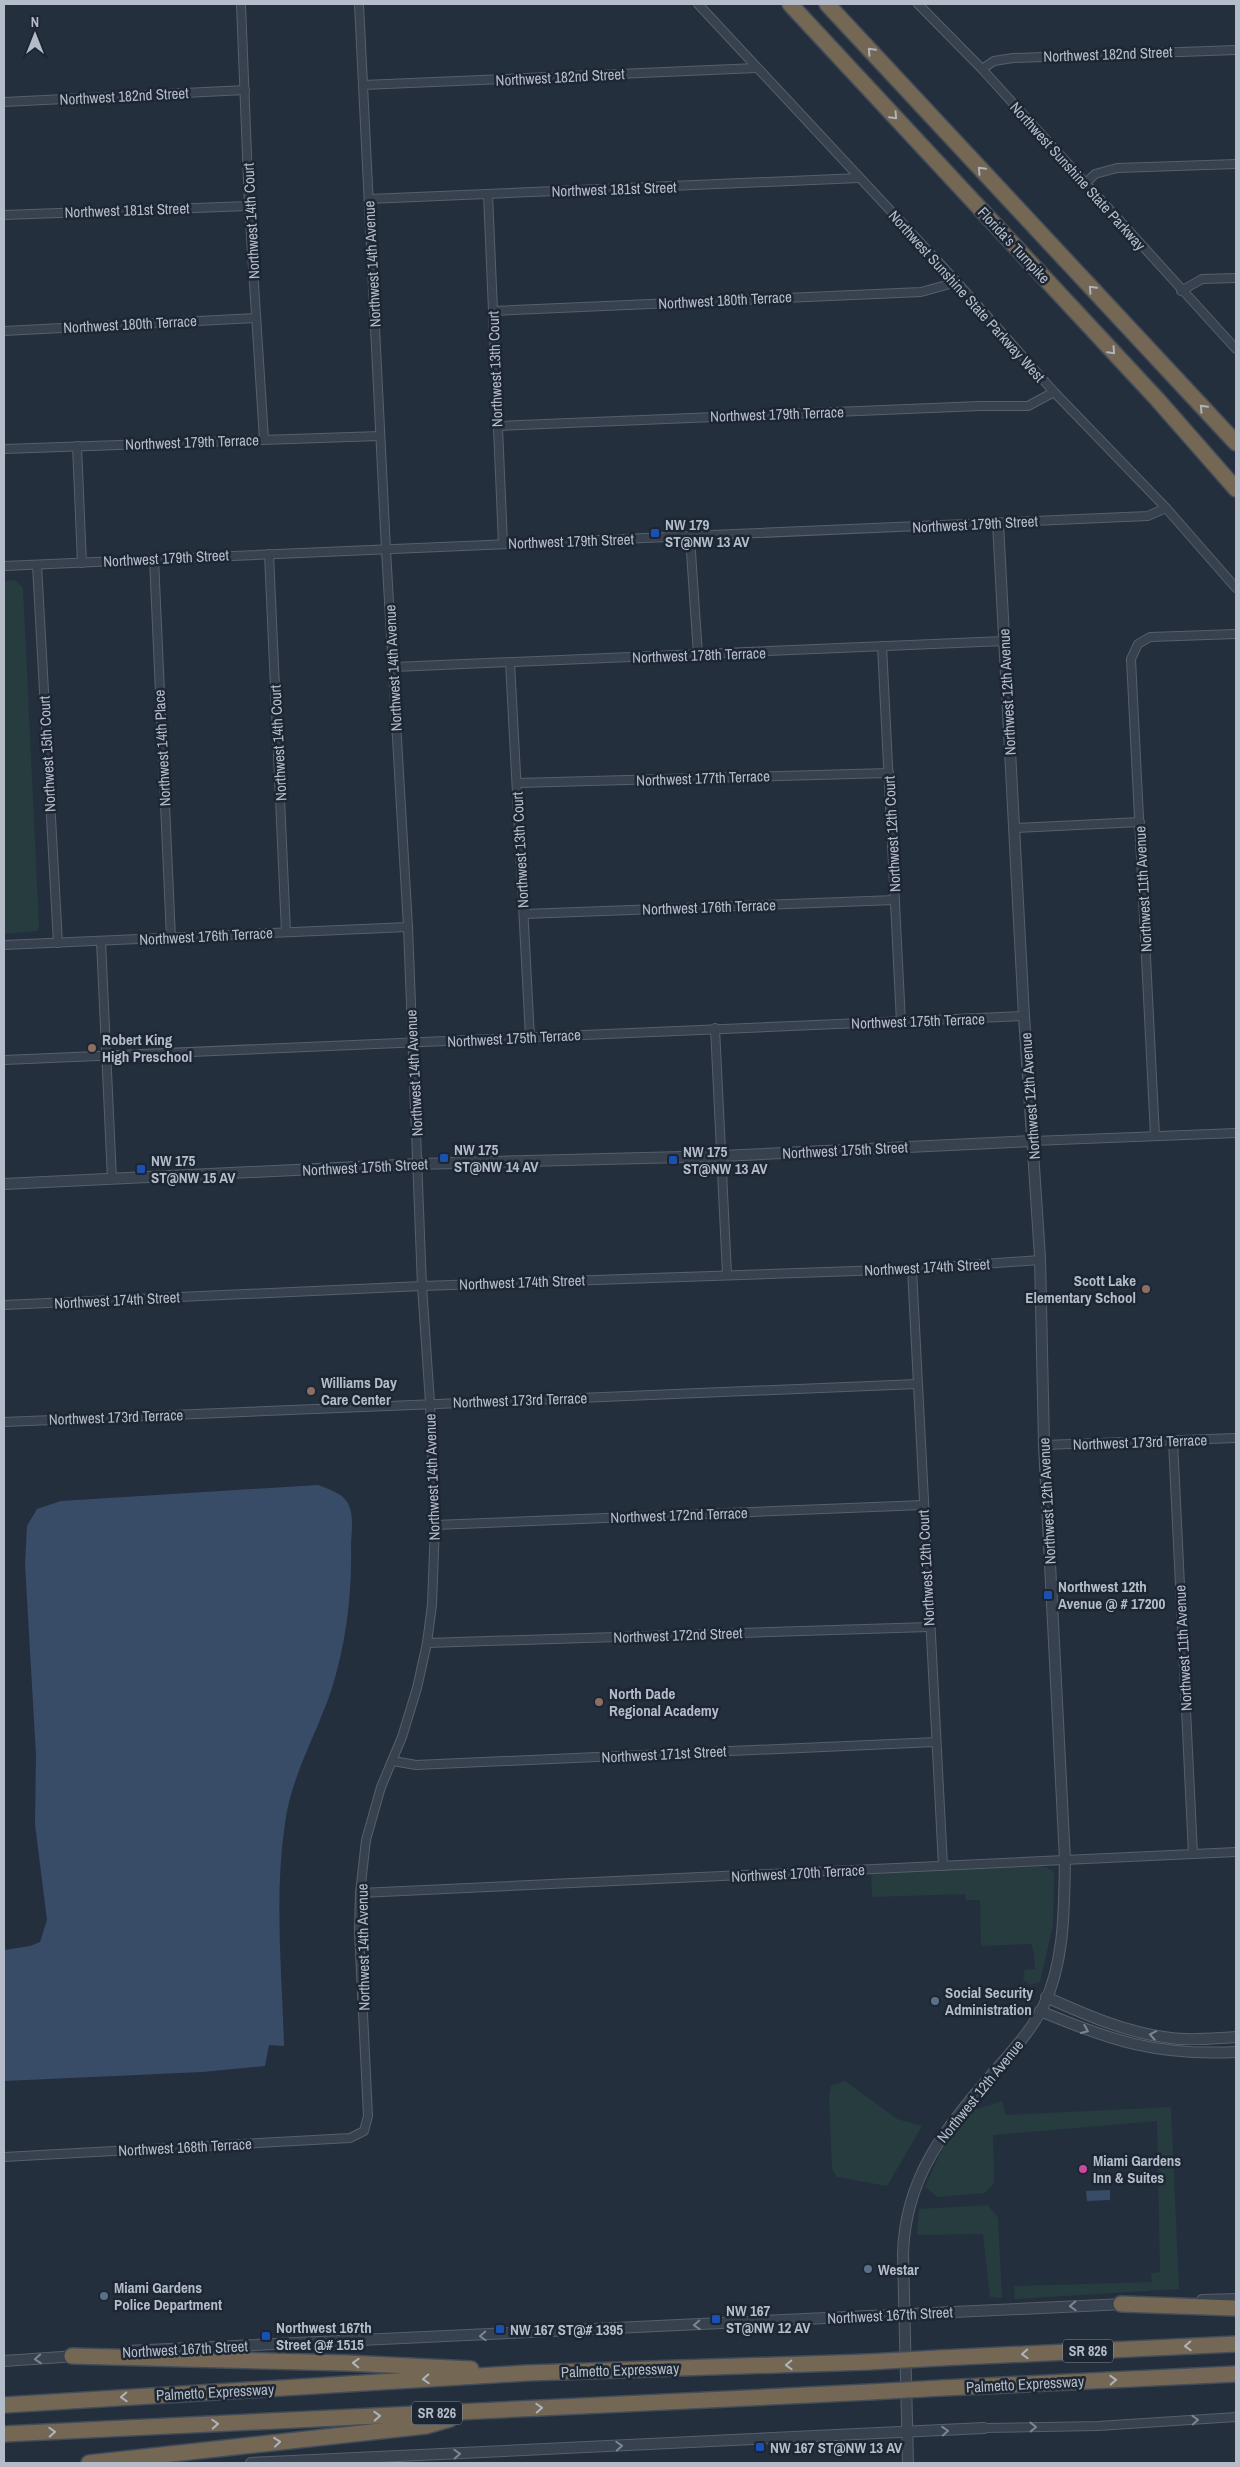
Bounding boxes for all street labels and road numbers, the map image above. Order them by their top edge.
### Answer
street label: Northwest 182nd Street [1043,41,1174,67]
street label: Northwest 182nd Street [495,63,626,91]
street label: Northwest 182nd Street [59,82,190,110]
street label: Northwest Sunshine State Parkway [1005,97,1151,256]
street label: Northwest 14th Court [237,162,265,280]
street label: Northwest 181st Street [551,176,677,202]
street label: Northwest 181st Street [64,197,190,223]
street label: Northwest 14th Avenue [358,200,386,328]
street label: Florida's Turnpike [973,202,1055,288]
street label: Northwest Sunshine State Parkway West [884,205,1050,387]
street label: Northwest 180th Terrace [658,286,793,314]
street label: Northwest 180th Terrace [63,310,198,338]
street label: Northwest 13th Court [482,310,508,427]
street label: Northwest 179th Terrace [710,401,844,427]
street label: Northwest 179th Terrace [125,429,259,455]
street label: Northwest 179th Street [912,510,1039,538]
street label: Northwest 179th Street [508,528,635,554]
street label: Northwest 179th Street [103,544,230,572]
street label: Northwest 14th Avenue [379,604,407,732]
street label: Northwest 12th Avenue [993,628,1021,756]
street label: Northwest 178th Terrace [632,642,766,668]
street label: Northwest 14th Court [264,684,292,802]
street label: Northwest 14th Place [148,689,176,807]
street label: Northwest 15th Court [33,695,61,813]
street label: Northwest 177th Terrace [636,765,770,791]
street label: Northwest 12th Court [878,775,906,893]
street label: Northwest 13th Court [506,791,534,909]
street label: Northwest 11th Avenue [1129,825,1157,953]
street label: Northwest 176th Terrace [642,894,776,920]
street label: Northwest 176th Terrace [139,922,274,950]
street label: Northwest 175th Terrace [851,1008,985,1034]
street label: Northwest 14th Avenue [400,1009,428,1137]
street label: Northwest 175th Terrace [447,1024,582,1052]
street label: Northwest 12th Avenue [1015,1032,1045,1160]
street label: Northwest 175th Street [782,1136,909,1164]
street label: Northwest 175th Street [302,1153,429,1181]
street label: Northwest 174th Street [864,1253,991,1281]
street label: Northwest 174th Street [459,1269,586,1295]
street label: Northwest 174th Street [54,1286,181,1314]
street label: Northwest 173rd Terrace [452,1387,588,1413]
street label: Northwest 173rd Terrace [48,1404,184,1430]
street label: Northwest 14th Avenue [419,1413,445,1541]
street label: Northwest 173rd Terrace [1072,1429,1208,1455]
street label: Northwest 12th Avenue [1033,1437,1061,1565]
street label: Northwest 172nd Terrace [610,1502,748,1528]
street label: Northwest 12th Court [912,1509,940,1627]
street label: Northwest 11th Avenue [1169,1584,1197,1712]
street label: Northwest 172nd Street [613,1622,744,1648]
street label: Northwest 171st Street [601,1740,728,1768]
street label: Northwest 170th Terrace [731,1859,866,1887]
street label: Northwest 14th Avenue [351,1883,375,2011]
street label: Northwest 12th Avenue [932,2035,1028,2147]
street label: Northwest 168th Terrace [118,2133,253,2161]
street label: Northwest 167th Street [827,2301,954,2329]
street label: Northwest 167th Street [122,2335,249,2363]
road number: SR 826 [1063,2340,1113,2362]
street label: Palmetto Expressway [561,2357,680,2383]
street label: Palmetto Expressway [965,2370,1085,2398]
street label: Palmetto Expressway [155,2378,275,2406]
road number: SR 826 [412,2402,462,2424]

